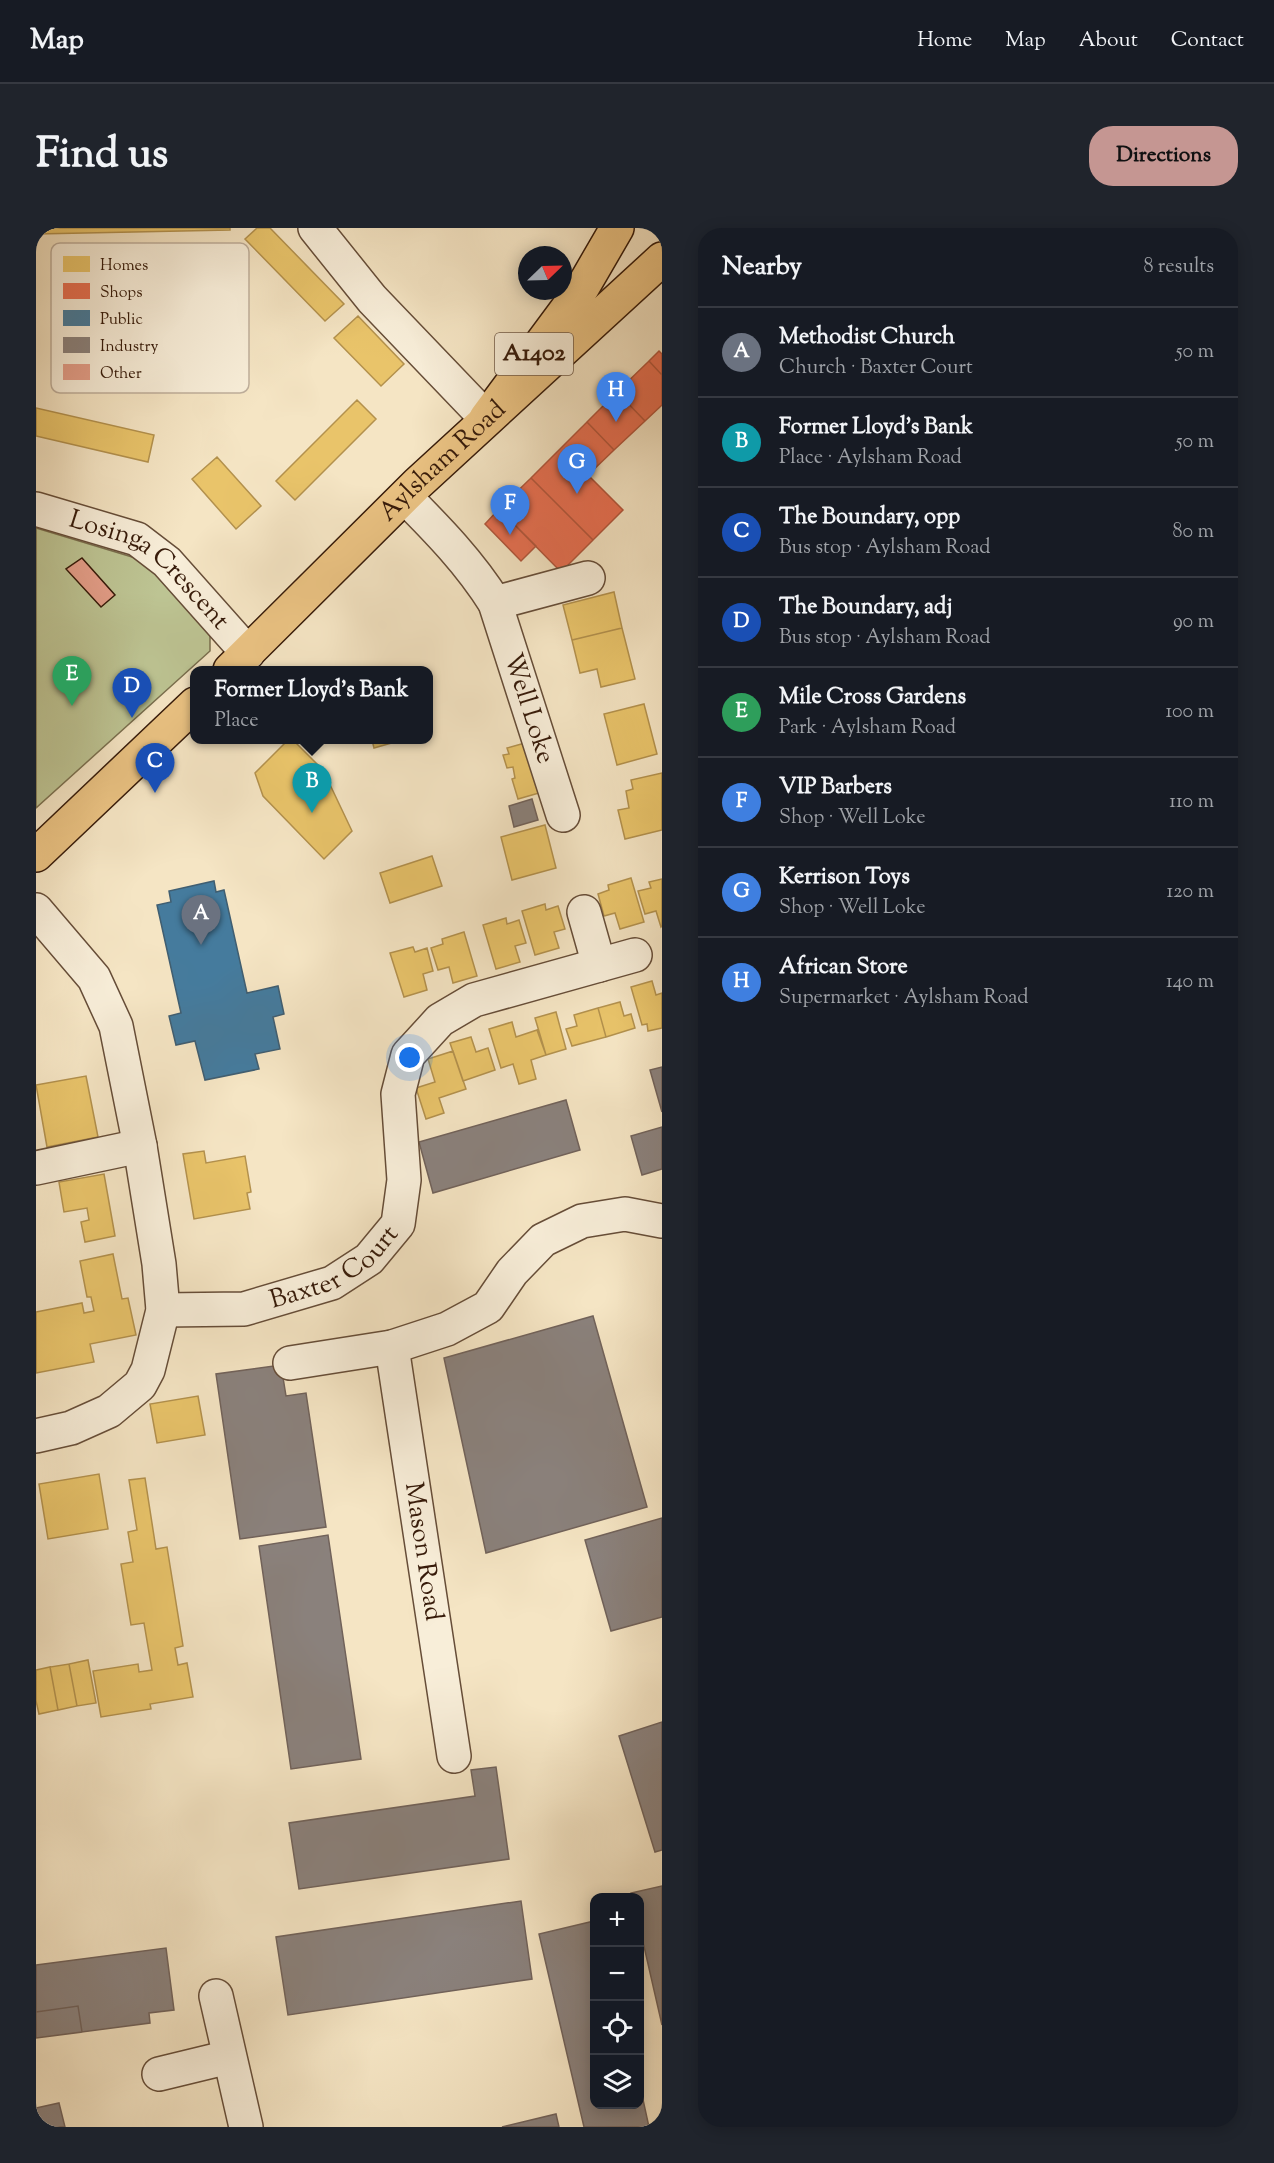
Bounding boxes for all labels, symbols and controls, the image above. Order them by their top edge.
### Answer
text: Map [30,21,84,61]
text: Home [917,26,972,56]
text: Map [1005,26,1046,56]
text: About [1079,26,1138,56]
text: Contact [1171,26,1244,56]
text: Find us [36,126,168,186]
button: Directions [1089,126,1238,186]
legend [51,243,249,393]
north arrow [518,246,572,300]
text: Nearby [722,249,802,286]
text: 8 results [1143,253,1214,282]
text: Homes [100,255,148,278]
text: Shops [100,282,143,305]
text: Public [100,309,143,332]
text: Methodist Church [779,322,955,354]
road number: A1402 [495,333,573,375]
text: Industry [100,336,158,359]
text: A [733,338,750,367]
text: 50 m [1176,338,1214,367]
text: Church · Baxter Court [779,354,973,383]
text: Other [100,363,142,386]
pin: H [596,372,636,422]
street label: Aylsham Road [371,392,515,530]
text: Former Lloyd's Bank [779,412,973,444]
text: B [735,428,748,457]
text: 50 m [1176,428,1214,457]
pin: G [558,444,596,494]
text: Place · Aylsham Road [779,444,962,473]
pin: F [490,486,530,535]
street label: Losinga Crescent [65,501,238,638]
text: The Boundary, opp [779,502,960,534]
text: C [733,518,750,547]
text: 80 m [1173,518,1214,547]
text: Bus stop · Aylsham Road [779,534,991,563]
text: The Boundary, adj [779,592,952,624]
text: D [734,608,749,637]
text: 90 m [1173,608,1214,637]
text: Bus stop · Aylsham Road [779,624,991,653]
street label: Well Loke [494,648,564,768]
pin: E [52,656,92,706]
popup [190,666,433,744]
pin: D [112,668,152,718]
text: Former Lloyd's Bank [214,675,409,707]
text: Mile Cross Gardens [779,682,966,714]
text: E [735,698,748,727]
text: 100 m [1165,698,1214,727]
text: Place [214,707,259,736]
text: Park · Aylsham Road [779,714,956,743]
pin: C [136,744,174,793]
pin: B [292,764,332,813]
text: VIP Barbers [779,772,892,804]
text: F [736,788,747,817]
text: 110 m [1169,788,1214,817]
text: Shop · Well Loke [779,804,926,833]
text: Kerrison Toys [779,862,910,894]
text: G [733,878,750,907]
text: 120 m [1166,878,1214,907]
text: Shop · Well Loke [779,894,926,923]
pin: A [182,896,220,945]
text: African Store [779,952,908,984]
text: H [734,968,749,997]
text: 140 m [1166,968,1214,997]
text: Supermarket · Aylsham Road [779,984,1029,1013]
your location [395,1043,424,1072]
street label: Baxter Court [265,1217,408,1319]
street label: Mason Road [394,1480,452,1624]
map controls [590,1893,644,2109]
button: + [590,1893,644,1947]
button: − [590,1947,644,2001]
button: locate [590,2001,644,2055]
button: layers [590,2055,644,2109]

